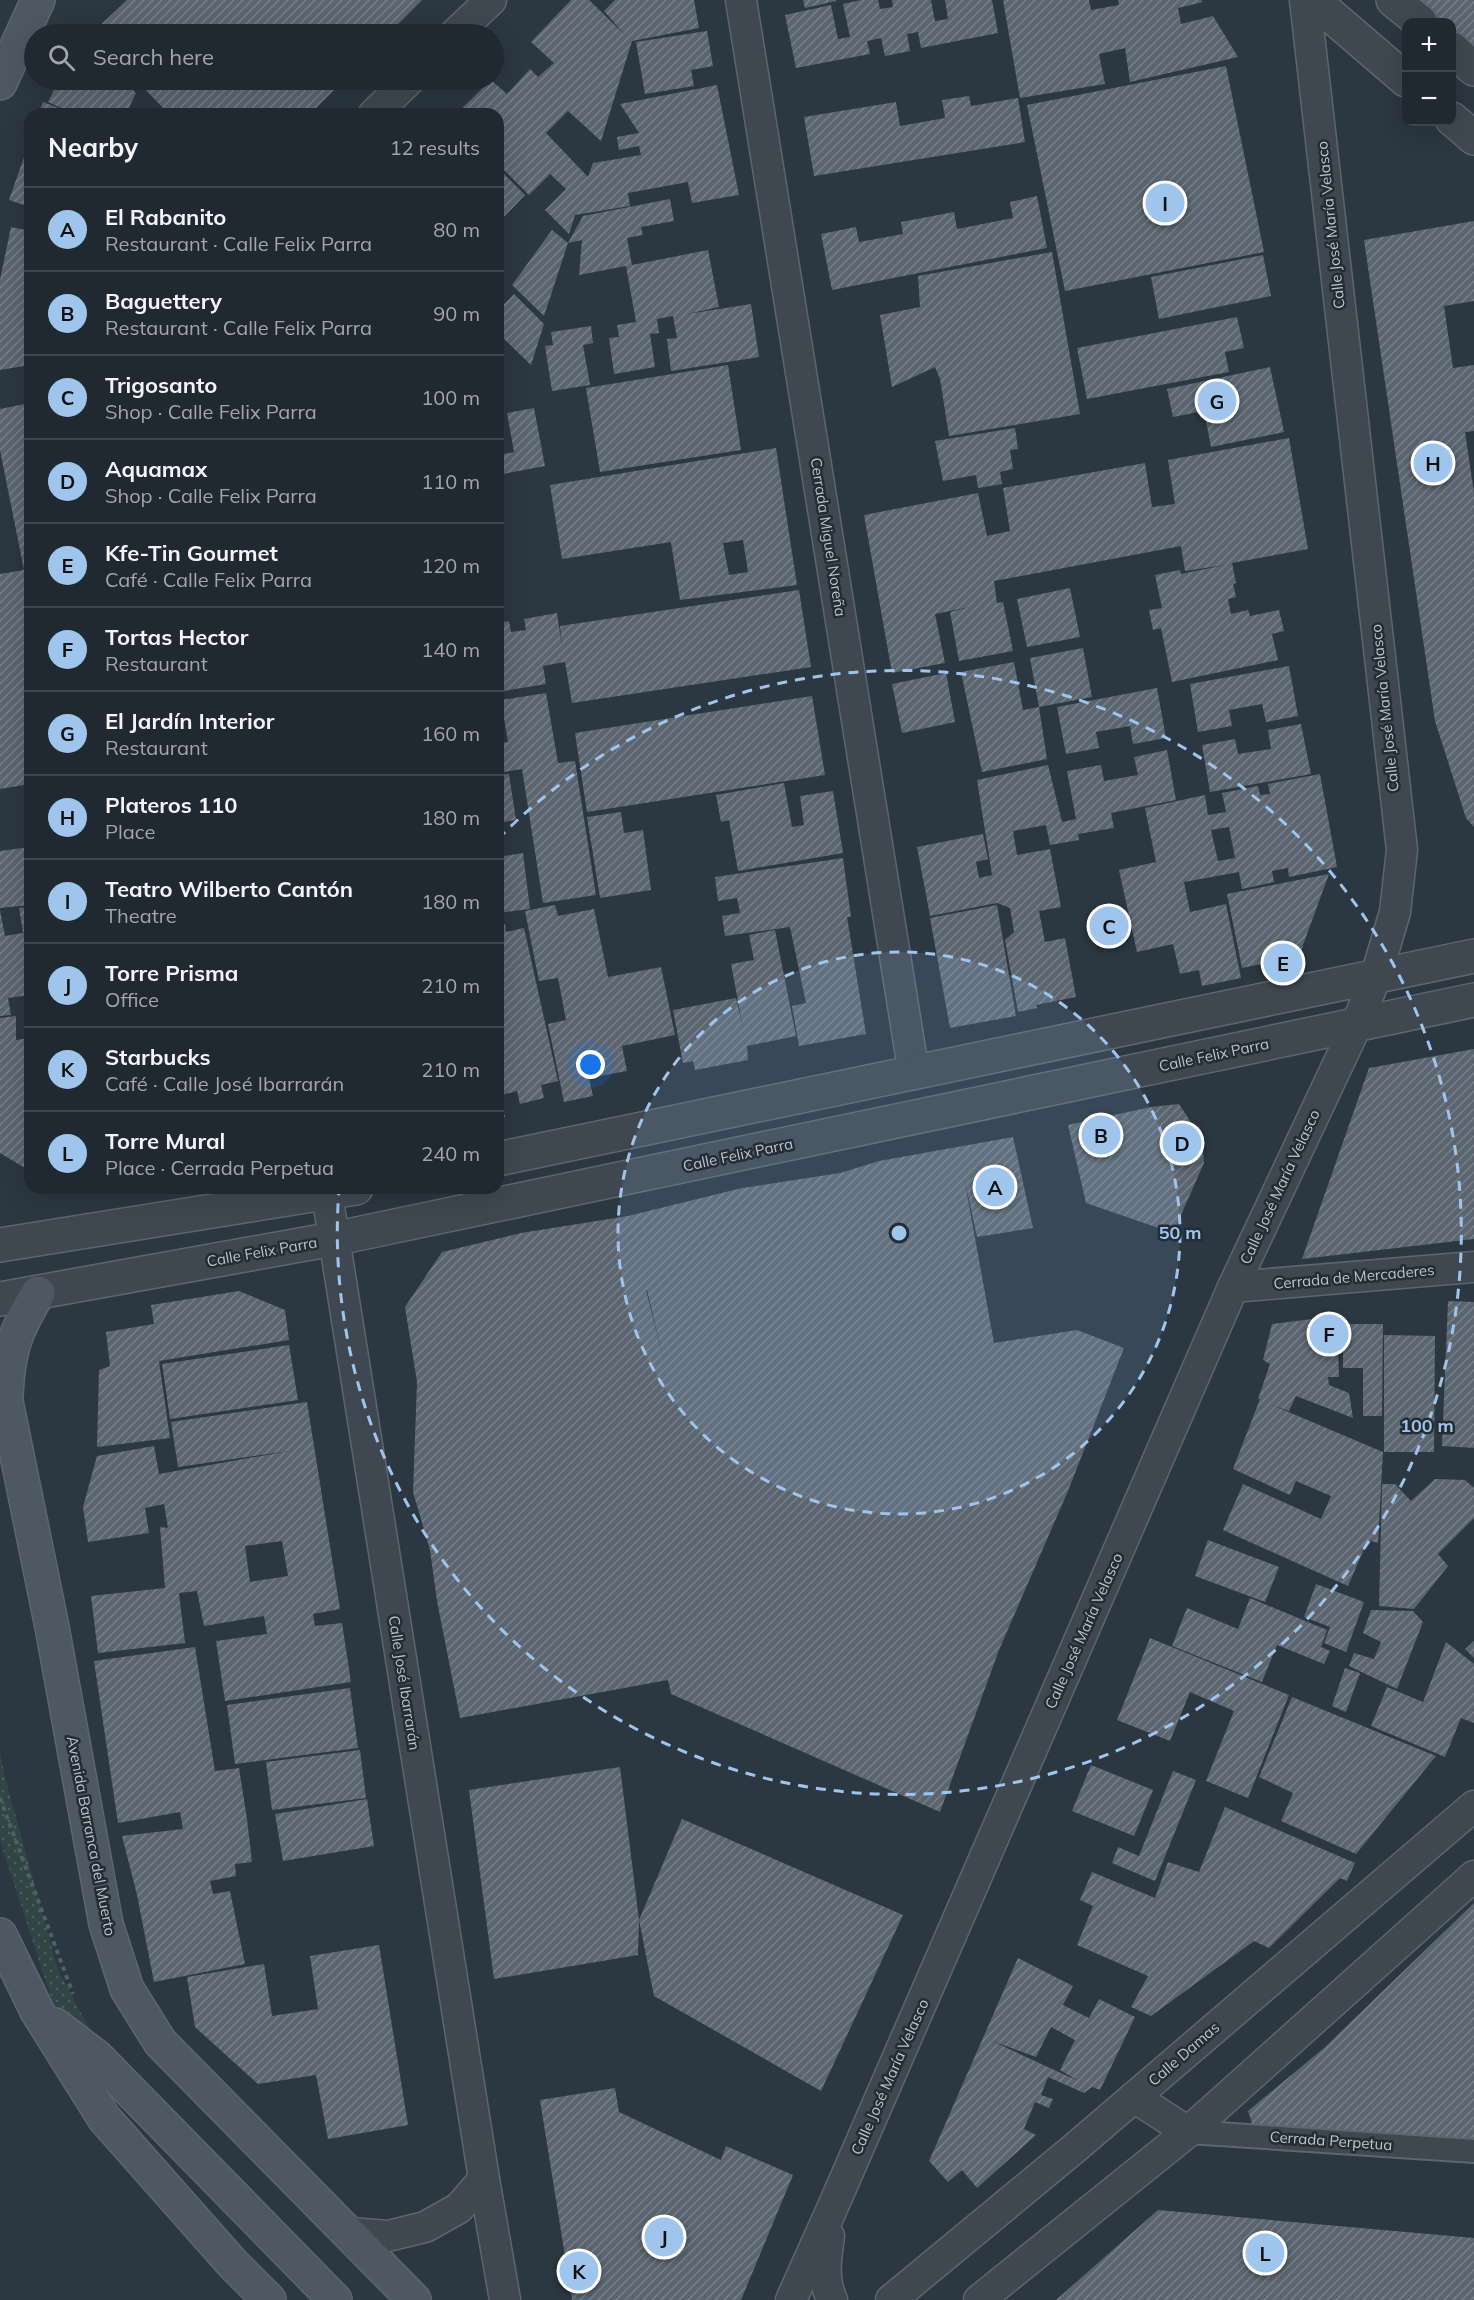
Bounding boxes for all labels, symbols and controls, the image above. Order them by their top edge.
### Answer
map controls [1402,18,1456,126]
button: + [1402,18,1456,72]
search box [24,24,504,90]
icon: search [45,41,78,74]
text: Search here [93,43,214,71]
button: − [1402,72,1456,126]
text: Nearby [48,131,138,164]
text: 12 results [390,135,480,160]
street label: Calle José María Velasco [1312,140,1349,310]
pin: I [1146,180,1184,226]
text: El Rabanito [105,203,226,231]
text: A [60,217,75,242]
text: 80 m [433,217,480,242]
text: Restaurant · Calle Felix Parra [105,231,372,256]
text: Baguettery [105,287,222,315]
text: B [61,301,74,326]
text: 90 m [433,301,480,326]
text: Restaurant · Calle Felix Parra [105,315,372,340]
text: Trigosanto [105,371,217,399]
pin: G [1198,378,1236,424]
text: C [61,385,74,410]
text: 100 m [421,385,480,410]
text: Shop · Calle Felix Parra [105,399,317,424]
pin: H [1414,440,1452,486]
text: Aquamax [105,455,207,483]
street label: Cerrada Miguel Noreña [807,456,850,618]
text: D [60,469,75,494]
text: 110 m [421,469,480,494]
text: Shop · Calle Felix Parra [105,483,317,508]
text: Kfe-Tin Gourmet [105,539,278,567]
text: E [62,553,73,578]
text: 120 m [421,553,480,578]
text: Café · Calle Felix Parra [105,567,312,592]
text: Tortas Hector [105,623,248,651]
street label: Calle José María Velasco [1366,623,1403,793]
text: F [62,637,73,662]
text: 140 m [421,637,480,662]
text: Restaurant [105,651,208,676]
text: El Jardín Interior [105,707,274,735]
text: G [60,721,75,746]
text: 160 m [421,721,480,746]
text: Restaurant [105,735,208,760]
text: Plateros 110 [105,791,237,819]
text: H [60,805,75,830]
text: 180 m [421,805,480,830]
text: Place [105,819,155,844]
text: Teatro Wilberto Cantón [105,875,353,903]
text: I [65,889,70,914]
text: 180 m [421,889,480,914]
text: Theatre [105,903,177,928]
pin: C [1090,904,1128,948]
pin: E [1264,940,1302,986]
text: Torre Prisma [105,959,238,987]
text: J [64,973,71,998]
text: 210 m [421,973,480,998]
text: Office [105,987,159,1012]
street label: Calle Felix Parra [1157,1034,1271,1075]
text: Starbucks [105,1043,211,1071]
your location [576,1050,605,1079]
text: K [61,1057,74,1082]
text: 210 m [421,1057,480,1082]
text: Café · Calle José Ibarrarán [105,1071,344,1096]
street label: Calle José María Velasco [1235,1106,1324,1267]
pin: B [1082,1112,1120,1158]
pin: D [1162,1120,1202,1166]
text: Torre Mural [105,1127,225,1155]
street label: Calle Felix Parra [681,1134,795,1175]
text: L [62,1141,73,1166]
text: 240 m [421,1141,480,1166]
text: Place · Cerrada Perpetua [105,1155,334,1180]
pin: A [976,1164,1014,1210]
text: 50 m [1159,1221,1201,1244]
centre of rings [889,1223,909,1243]
street label: Calle Felix Parra [205,1232,319,1271]
street label: Cerrada de Mercaderes [1273,1260,1435,1293]
pin: F [1310,1312,1348,1356]
text: 100 m [1400,1414,1454,1437]
street label: Calle José María Velasco [1041,1550,1127,1712]
street label: Calle José Ibarrarán [384,1614,425,1752]
street label: Avenida Barranca del Muerto [63,1734,120,1937]
street label: Calle José María Velasco [847,1996,933,2158]
street label: Calle Damas [1144,2018,1223,2090]
street label: Cerrada Perpetua [1269,2127,1393,2154]
pin: J [644,2214,684,2260]
pin: L [1246,2230,1284,2276]
pin: K [560,2248,598,2294]

